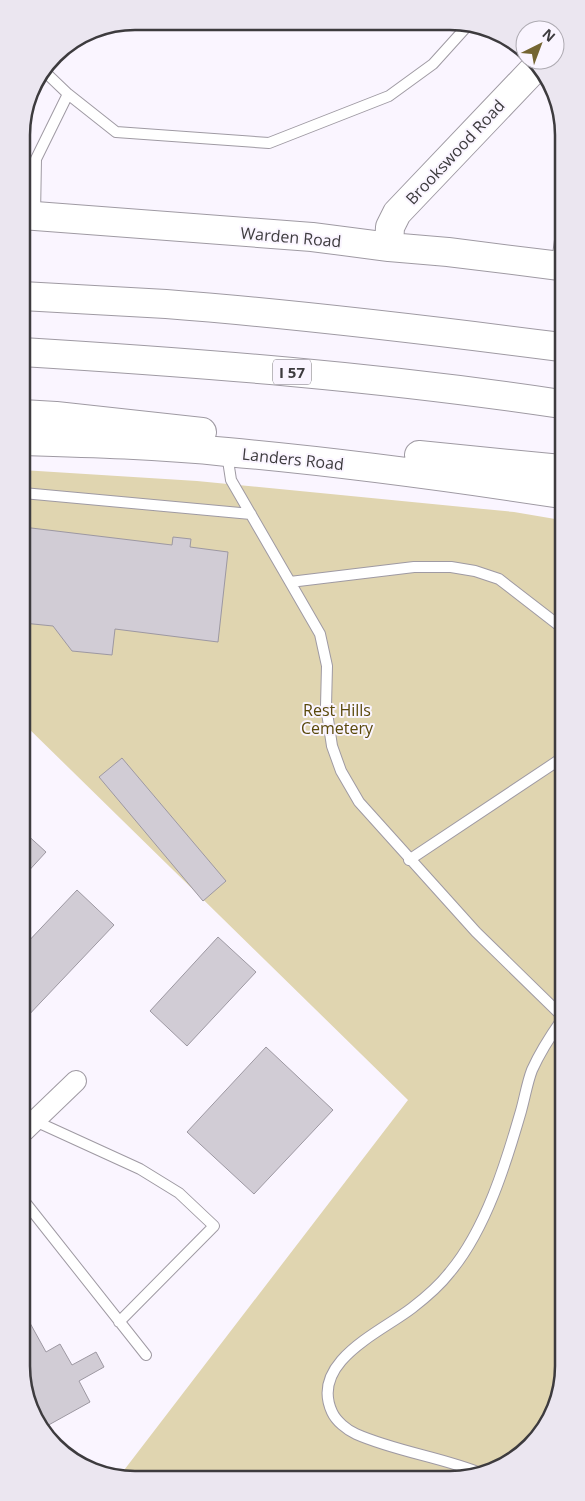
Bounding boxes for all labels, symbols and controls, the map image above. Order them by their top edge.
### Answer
north arrow [515,20,565,70]
text: N [538,24,560,46]
street label: Brookswood Road [401,95,509,209]
street label: Warden Road [240,222,342,252]
road number: I 57 [273,360,311,384]
street label: Landers Road [241,443,345,475]
park label: Rest Hills Cemetery [301,699,374,739]

